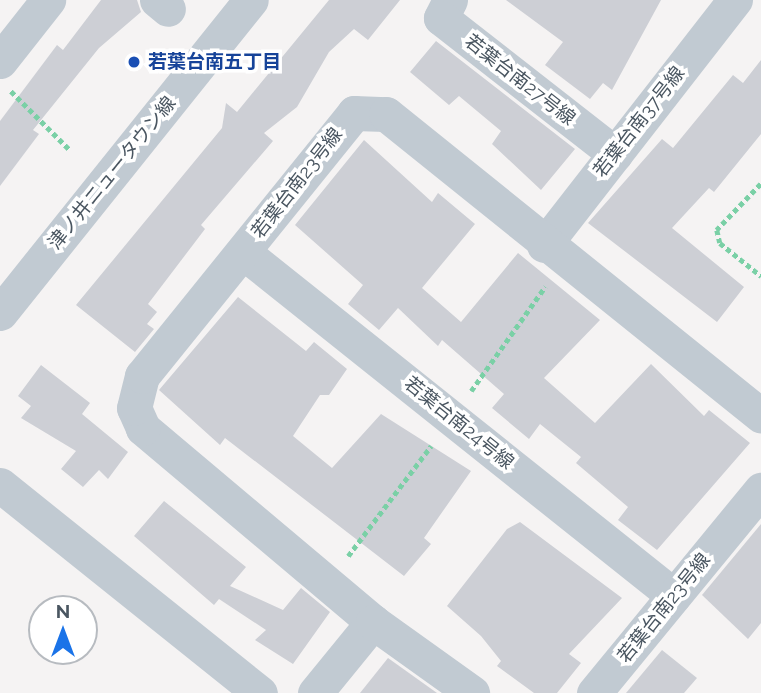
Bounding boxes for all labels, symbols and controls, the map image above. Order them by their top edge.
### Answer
street label: 若葉台南27号線 [460,30,580,130]
place label: 若葉台南五丁目 [148,51,281,73]
marker: 若葉台南五丁目 [126,54,142,70]
street label: 若葉台南37号線 [589,62,689,182]
street label: 津ノ井ニュータウン線 [43,92,181,254]
street label: 若葉台南23号線 [247,123,347,243]
street label: 若葉台南24号線 [400,372,518,474]
street label: 若葉台南23号線 [613,549,715,667]
north arrow [28,595,98,665]
text: N [56,600,70,622]

